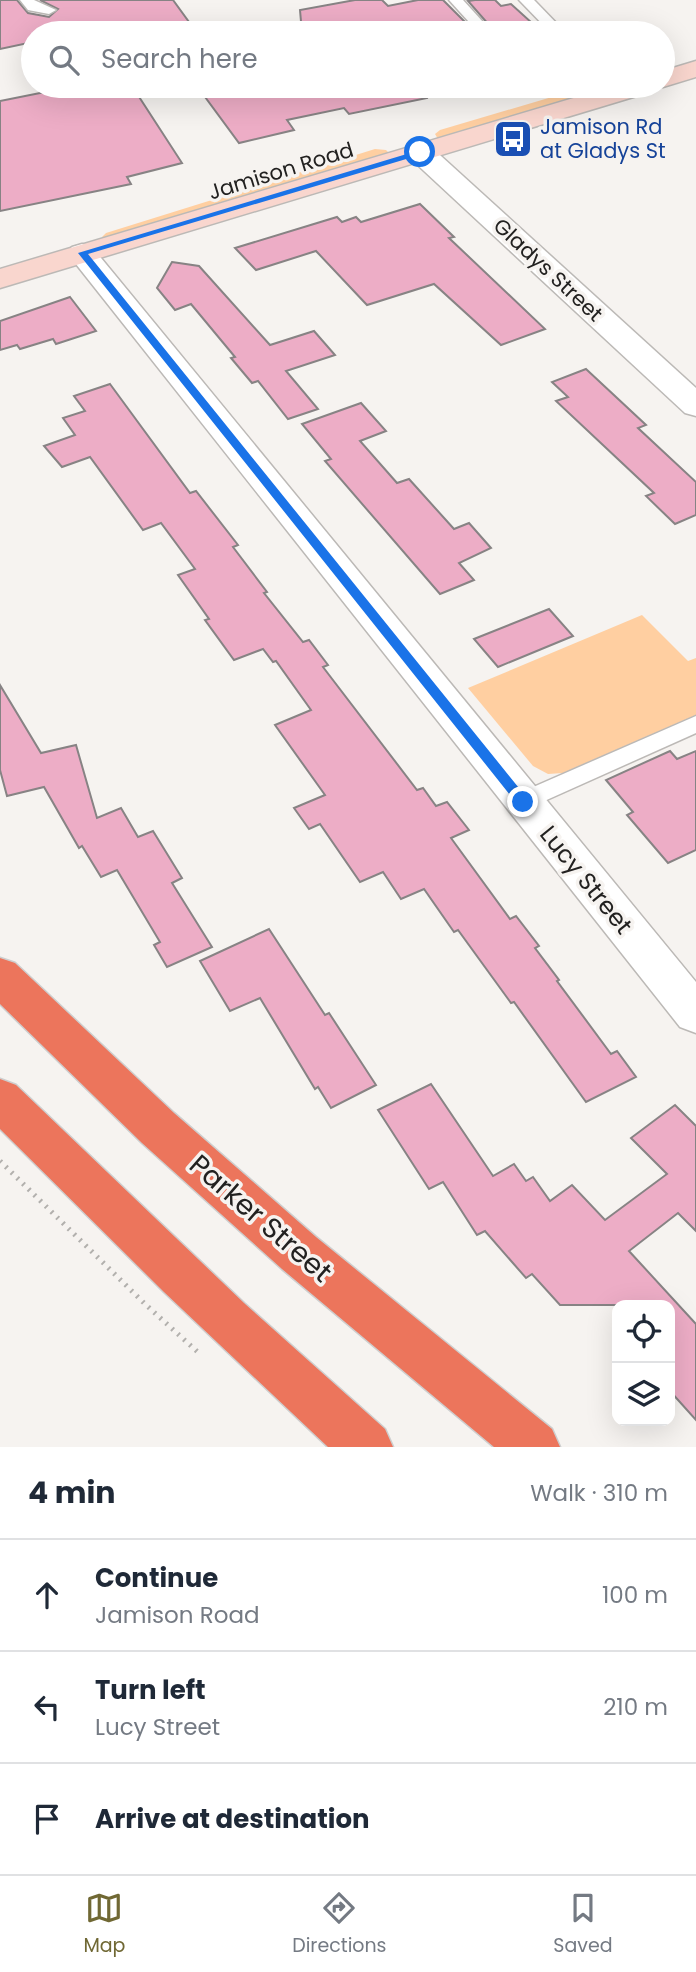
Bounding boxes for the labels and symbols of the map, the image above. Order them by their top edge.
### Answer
place label: Jamison Rd at Gladys St [540,112,666,165]
bus stop icon: Jamison Rd at Gladys St [492,118,534,160]
street label: Jamison Road [205,135,357,206]
route start [404,136,435,167]
street label: Gladys Street [487,211,609,328]
route end [507,786,538,817]
street label: Lucy Street [533,819,640,941]
street label: Parker Street [181,1146,340,1291]

